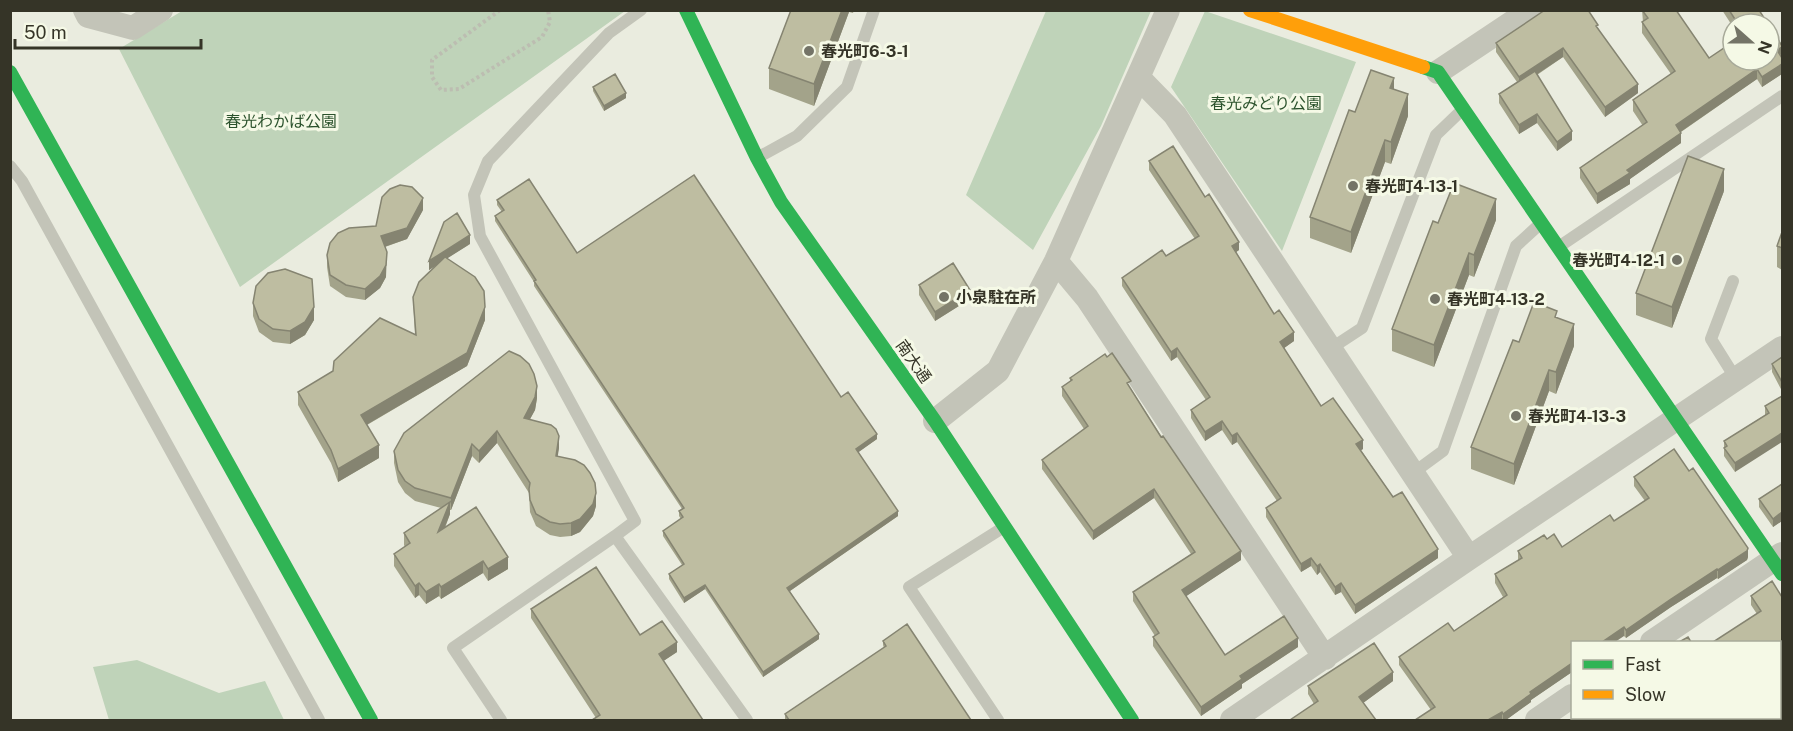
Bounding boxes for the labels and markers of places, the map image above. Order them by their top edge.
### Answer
place label: 春光町6-3-1 [821,42,909,61]
marker: 春光町6-3-1 [802,44,816,58]
place label: 春光町4-13-1 [1365,177,1458,196]
marker: 春光町4-13-1 [1346,179,1360,193]
place label: 春光町4-12-1 [1572,251,1665,270]
marker: 春光町4-12-1 [1670,253,1684,267]
place label: 小泉駐在所 [956,288,1036,307]
marker: 小泉駐在所 [937,290,951,304]
place label: 春光町4-13-2 [1447,290,1545,309]
marker: 春光町4-13-2 [1428,292,1442,306]
place label: 春光町4-13-3 [1528,407,1626,426]
marker: 春光町4-13-3 [1509,409,1523,423]

